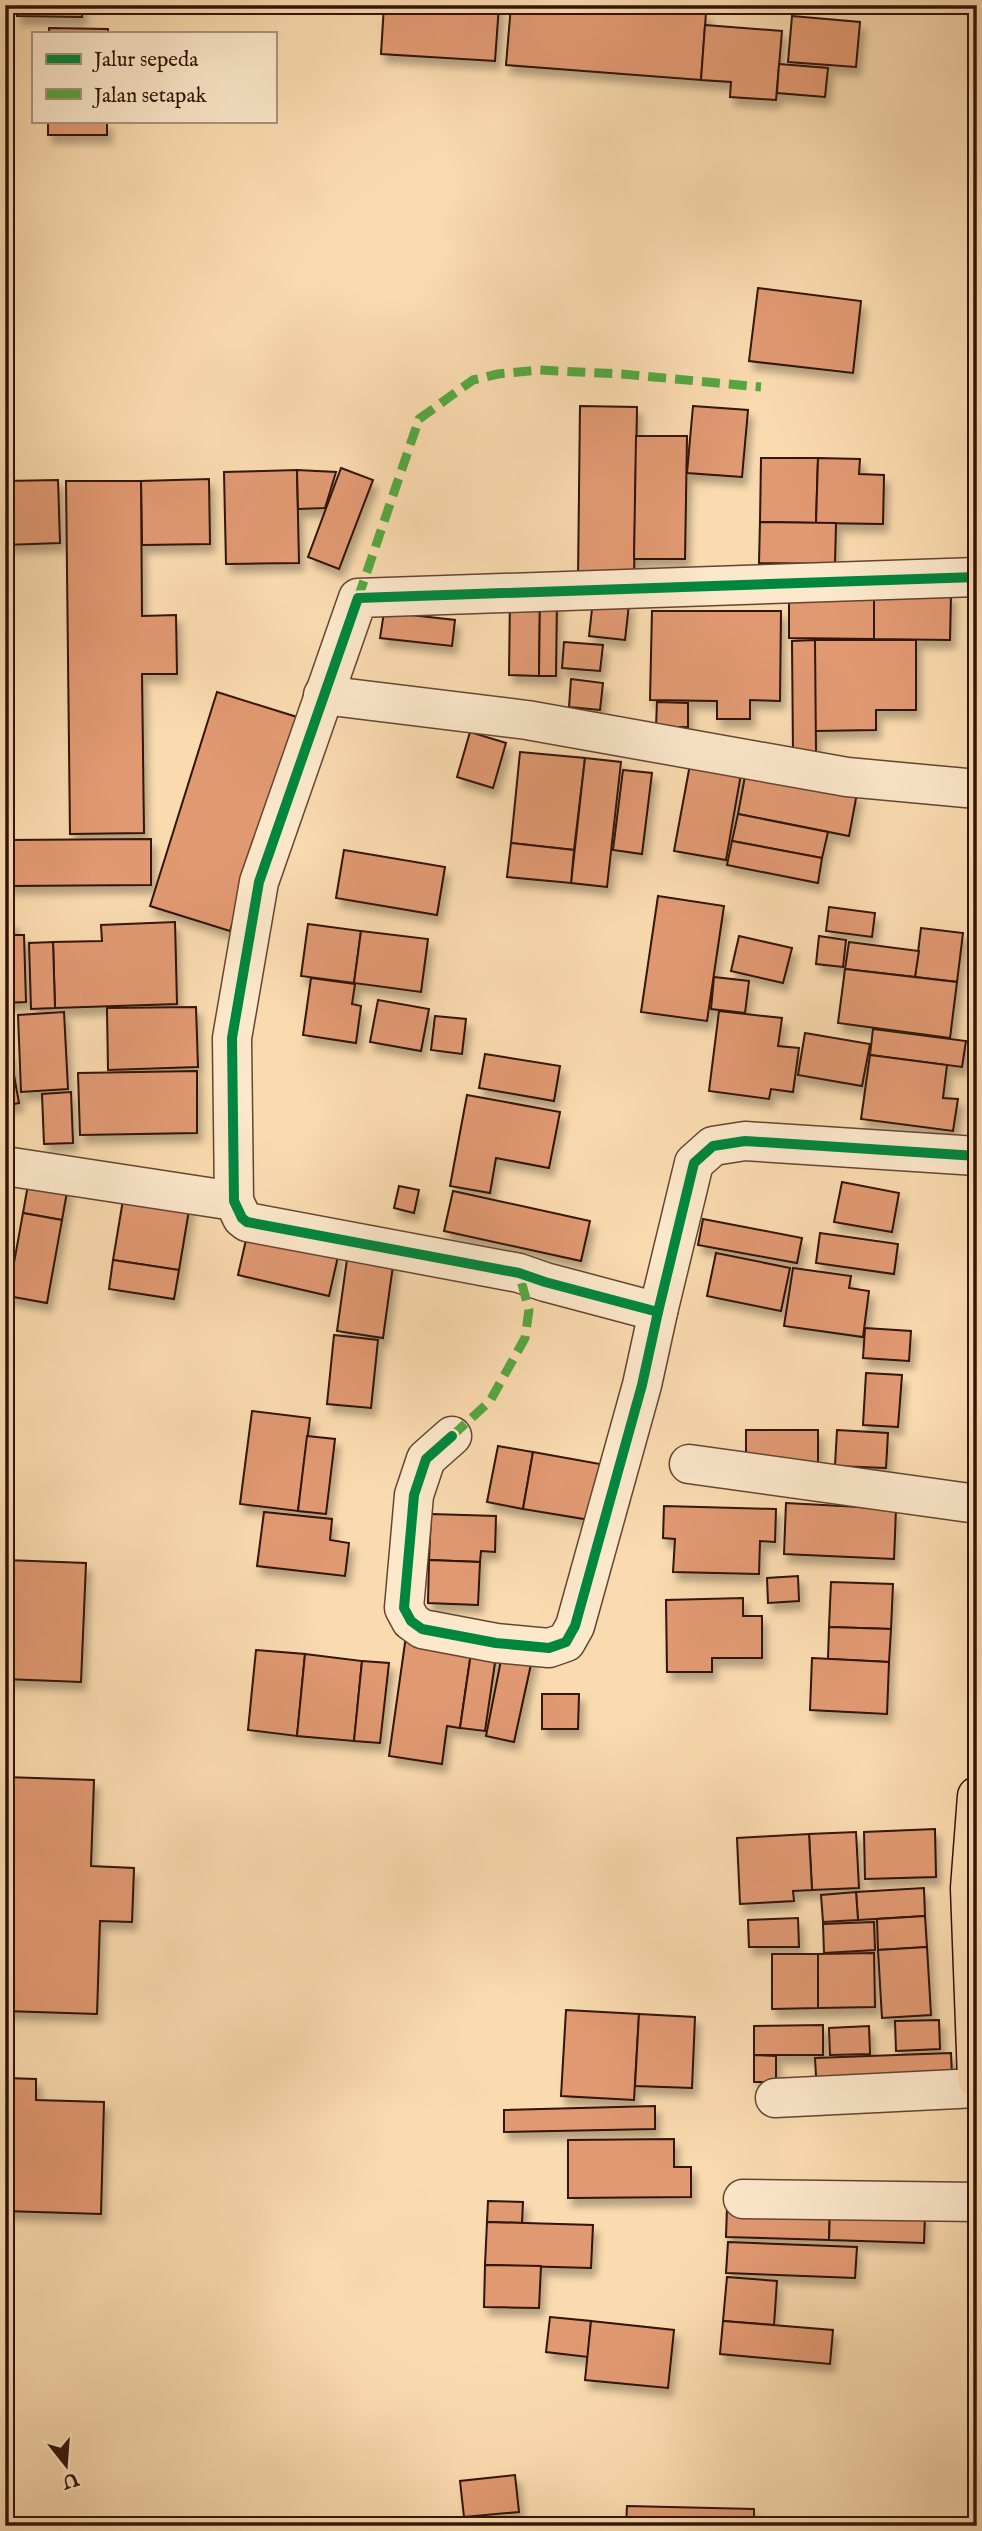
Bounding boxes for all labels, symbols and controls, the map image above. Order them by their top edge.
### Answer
legend [32,32,276,122]
text: Jalur sepeda [92,47,199,74]
text: Jalan setapak [92,83,207,110]
north arrow [32,2430,102,2500]
text: U [58,2465,83,2493]

